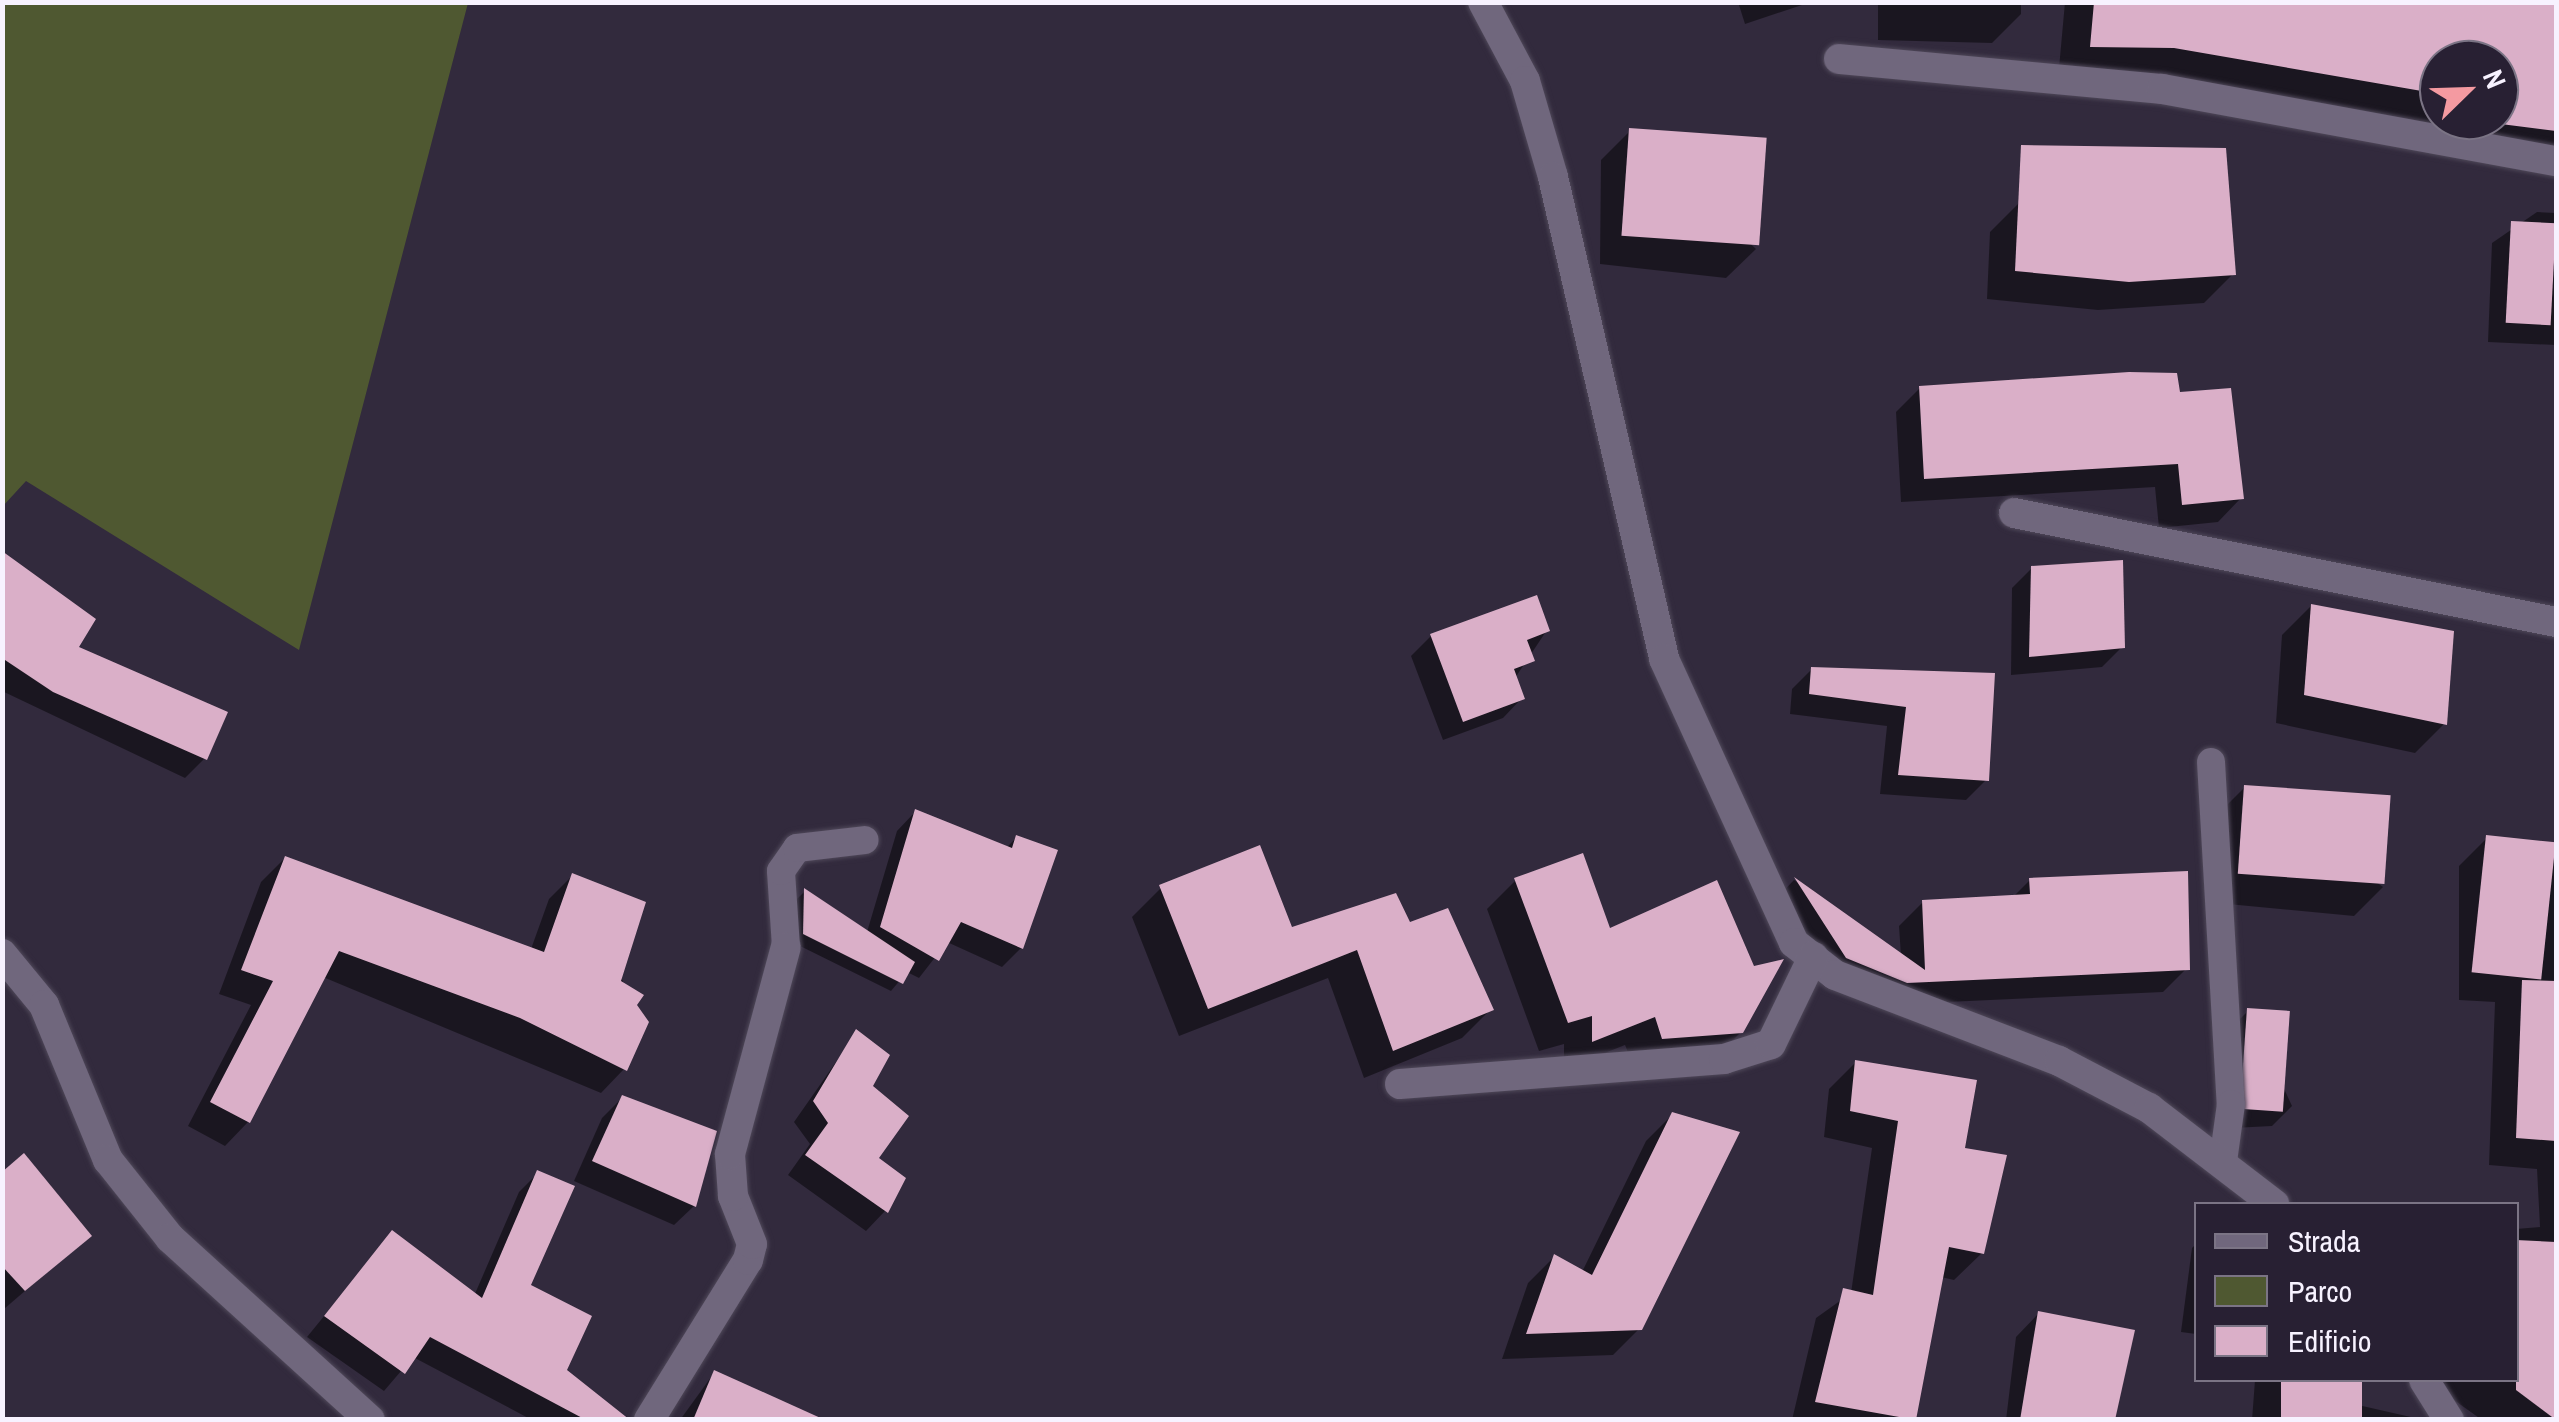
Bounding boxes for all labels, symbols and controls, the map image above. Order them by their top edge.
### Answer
north arrow [2419,40,2519,140]
text: N [2474,64,2515,94]
legend [2194,1202,2519,1382]
text: Strada [2288,1221,2360,1261]
text: Parco [2288,1271,2352,1311]
text: Edificio [2288,1321,2371,1361]

